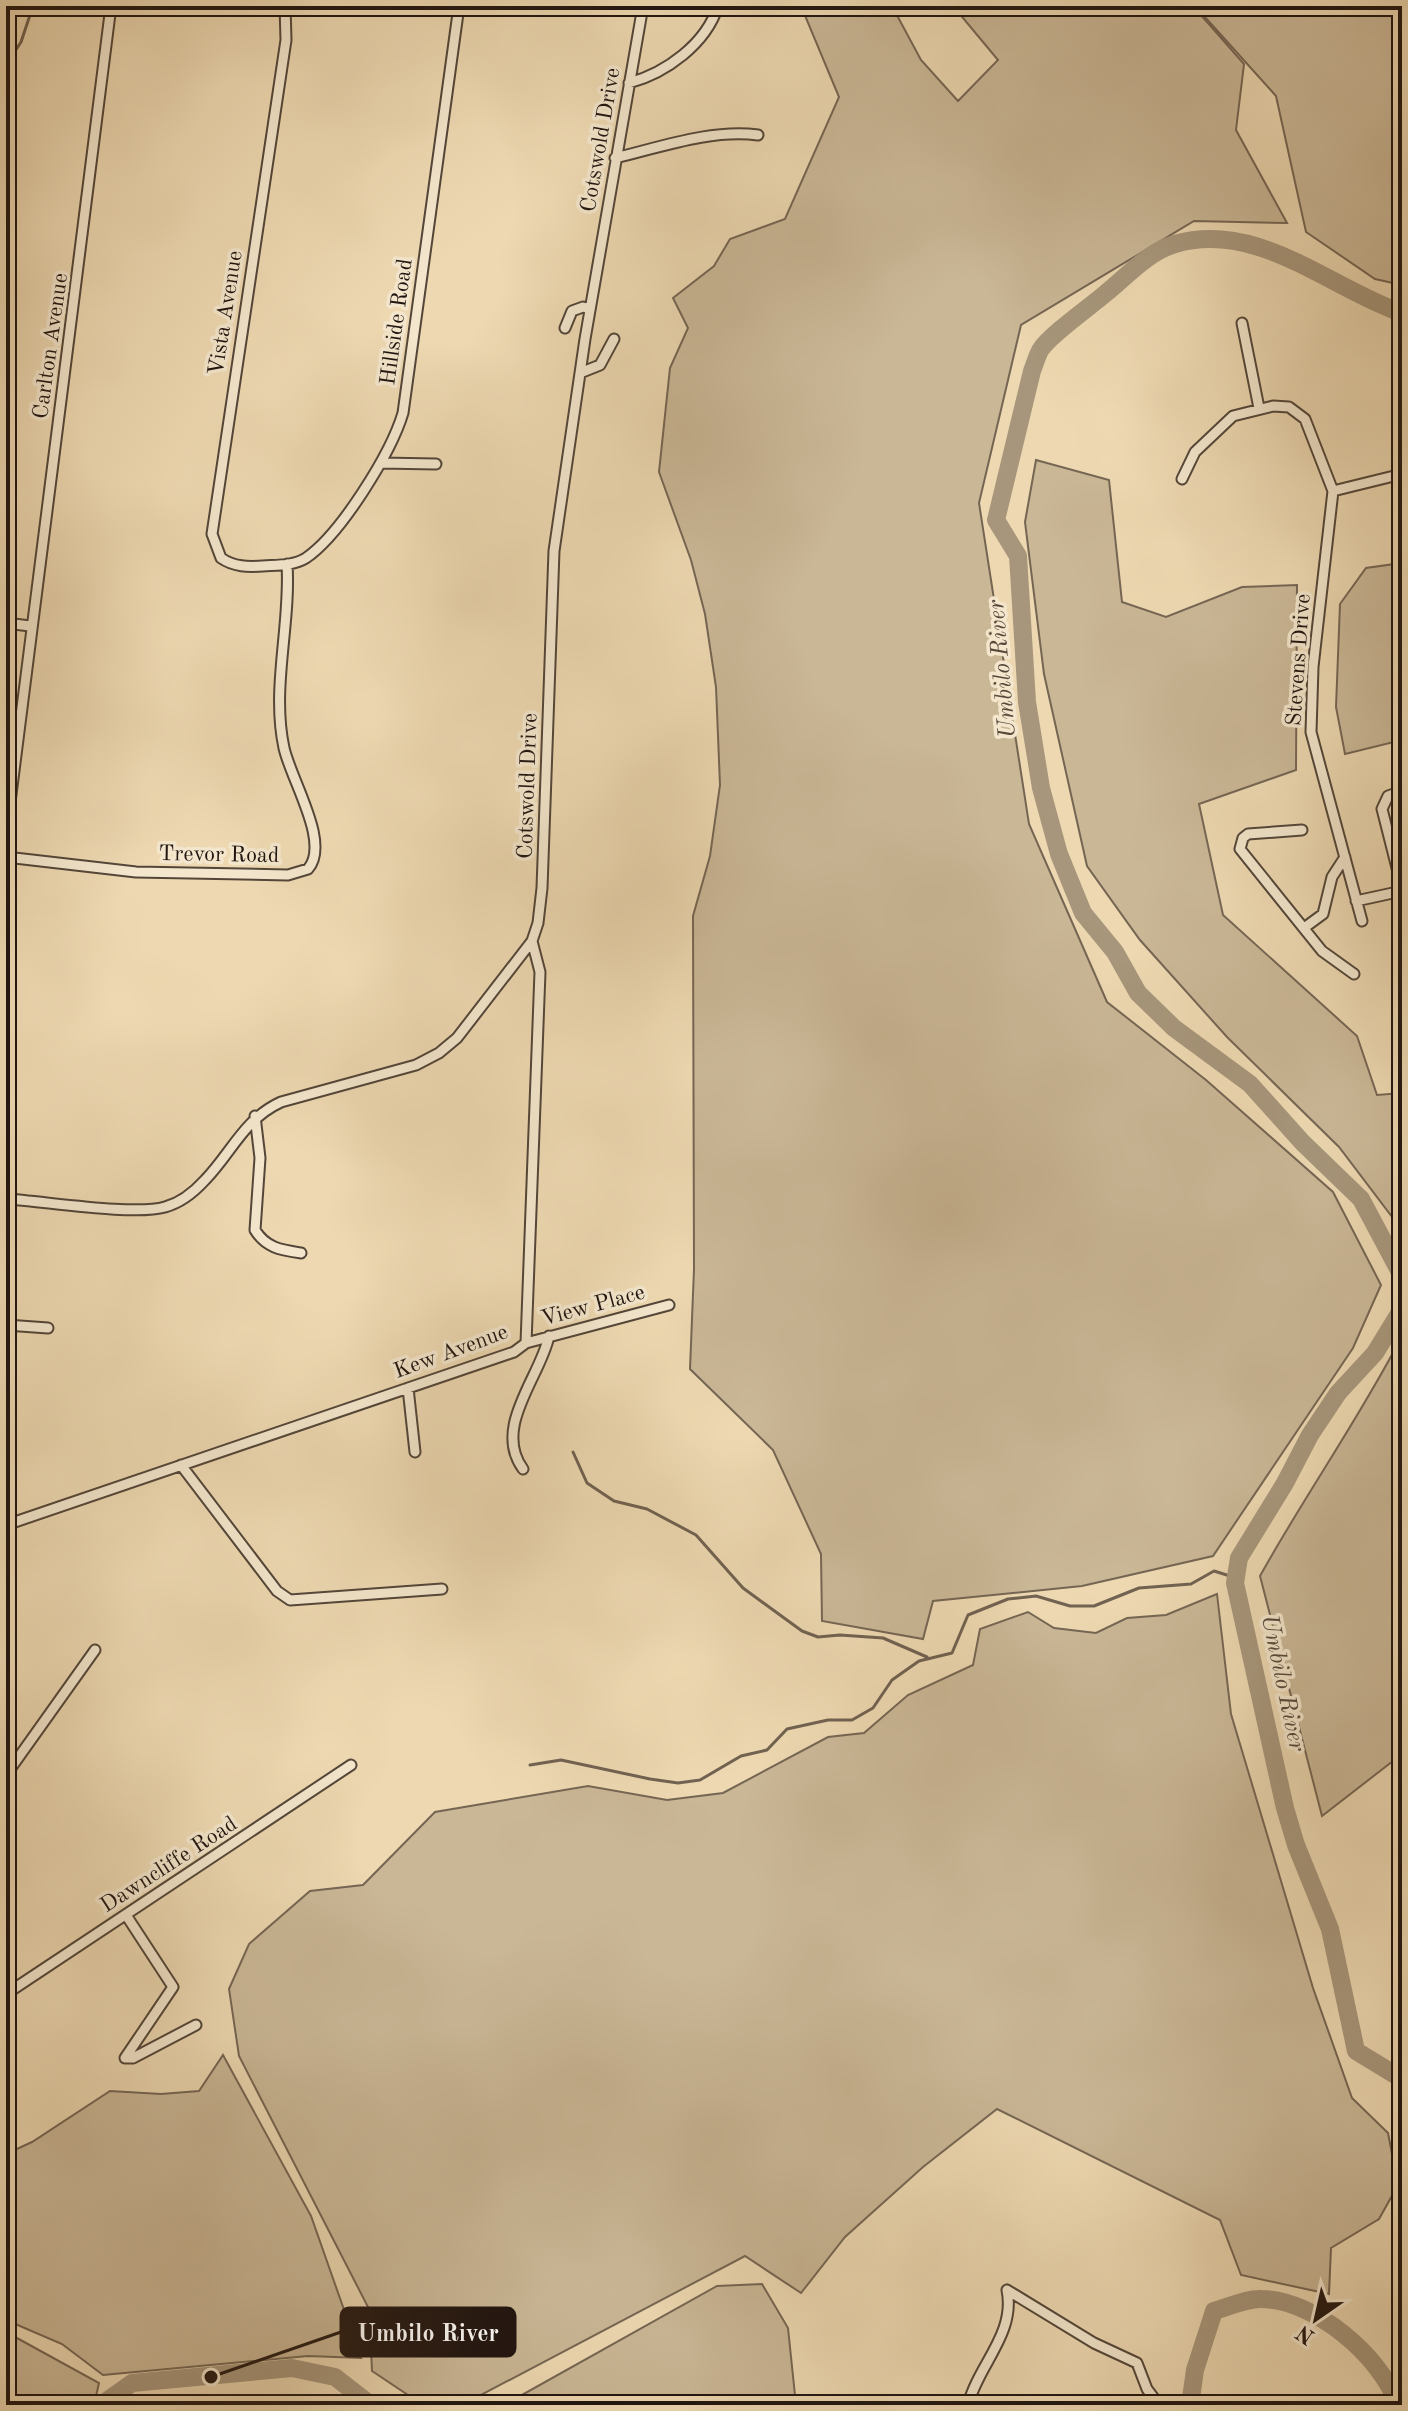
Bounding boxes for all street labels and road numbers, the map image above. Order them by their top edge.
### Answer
street label: Cotswold Drive [577,66,625,214]
street label: Vista Avenue [205,249,247,377]
street label: Hillside Road [377,257,417,387]
street label: Carlton Avenue [30,272,72,420]
street label: Stevens Drive [1283,593,1315,727]
street label: Cotswold Drive [514,713,542,859]
street label: Trevor Road [159,843,279,867]
street label: View Place [539,1282,647,1330]
street label: Kew Avenue [391,1321,511,1383]
street label: Dawncliffe Road [97,1813,241,1917]

